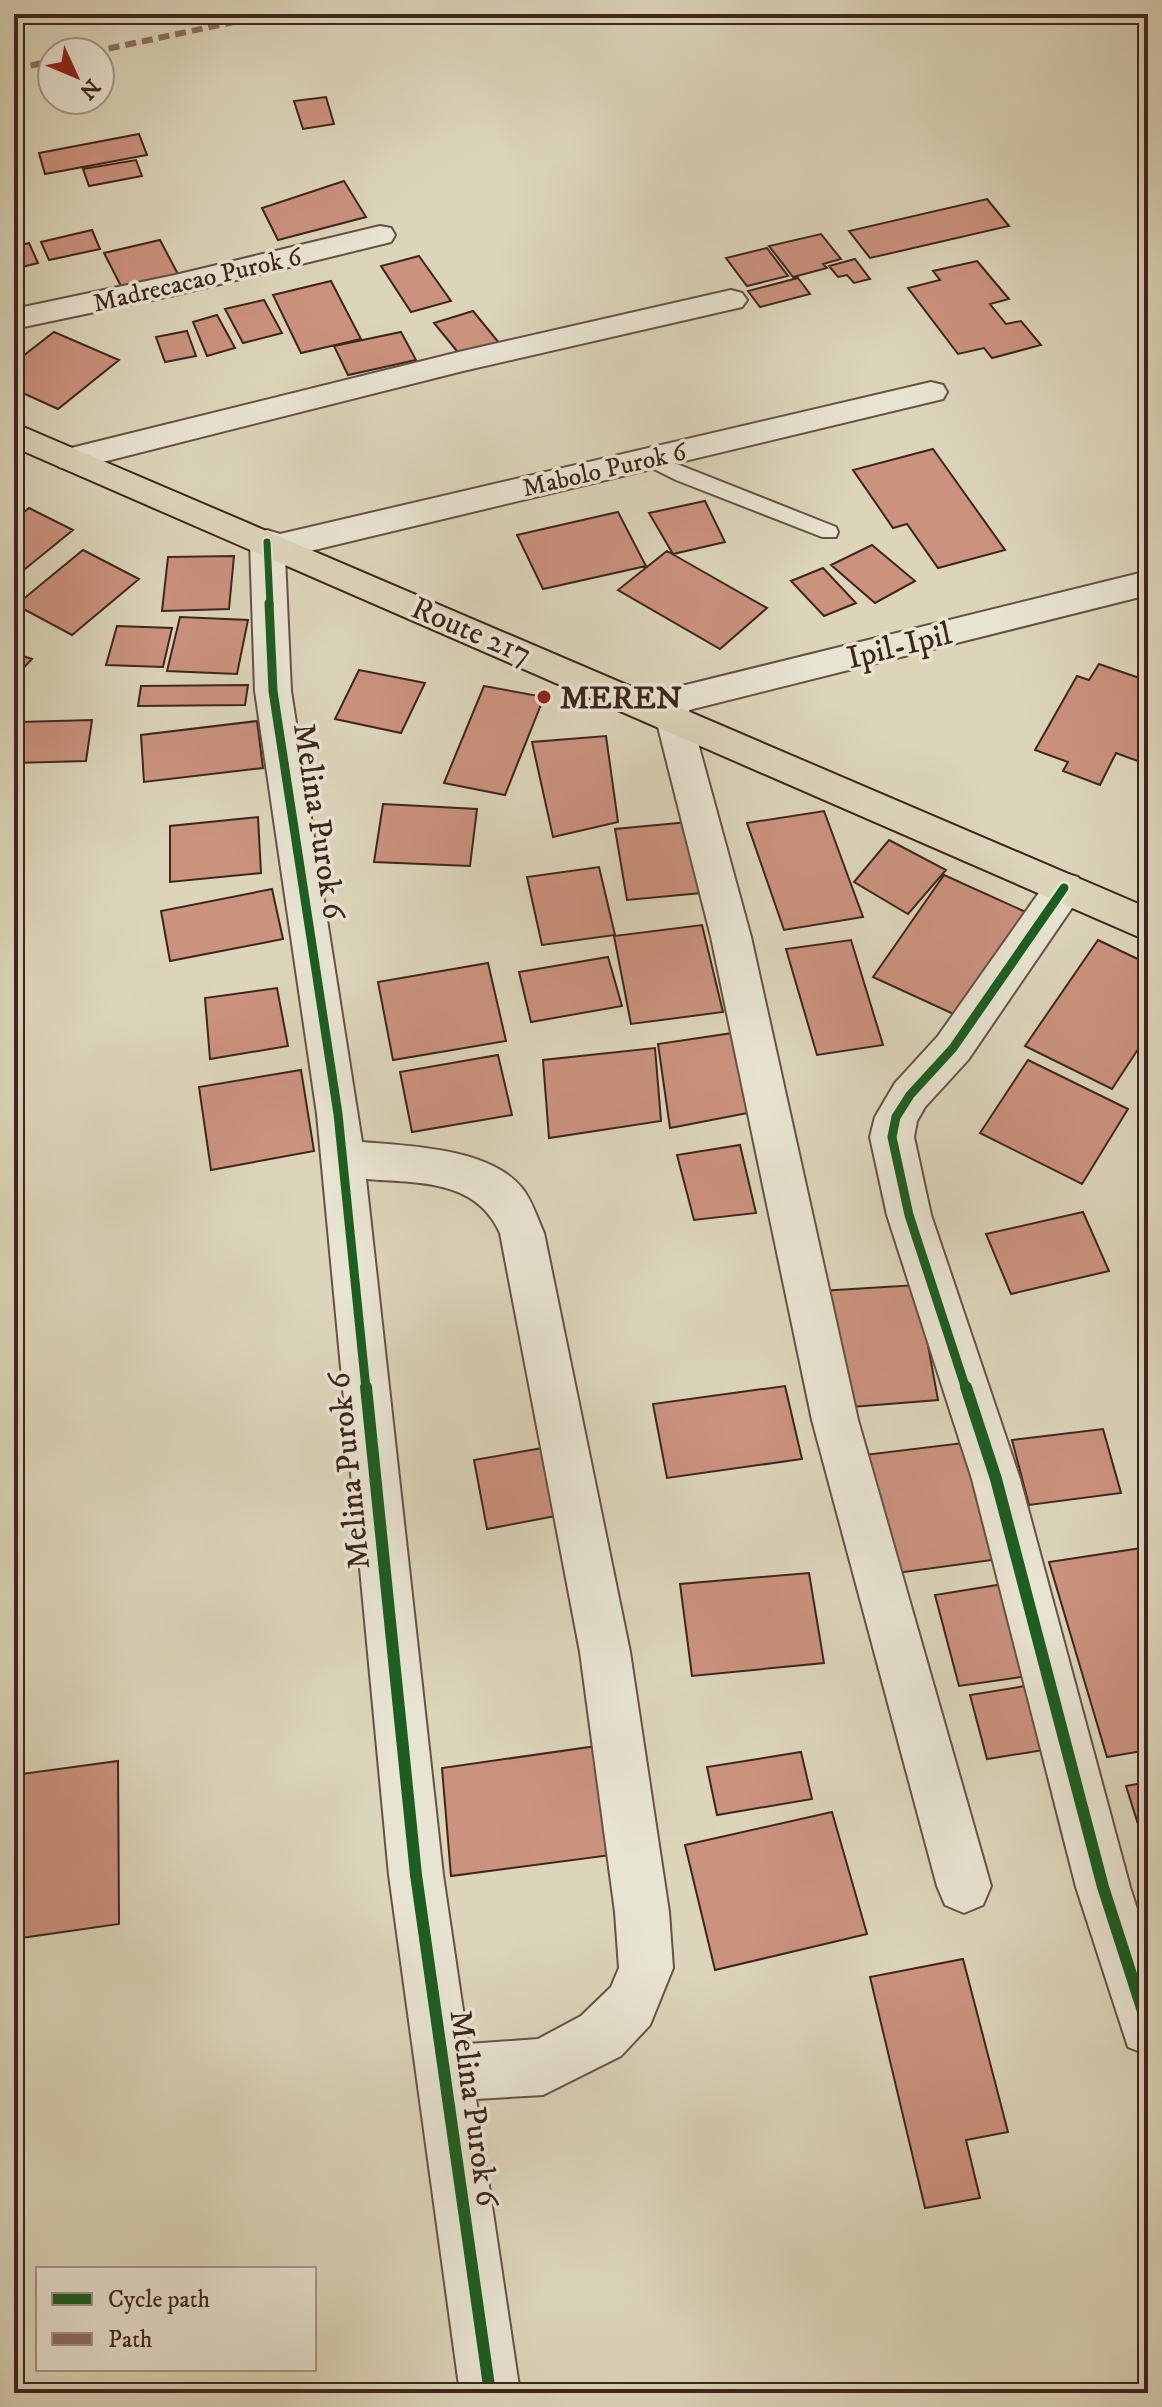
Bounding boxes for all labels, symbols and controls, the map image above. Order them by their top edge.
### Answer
north arrow [36,36,116,116]
text: N [73,73,105,105]
street label: Madrecacao Purok 6 [90,240,306,320]
street label: Mabolo Purok 6 [519,435,691,505]
street label: Route 217 [405,589,537,675]
street label: Ipil-Ipil [843,615,956,679]
place label: MEREN [560,679,682,719]
marker: MEREN [535,688,553,706]
street label: Melina Purok 6 [283,720,353,923]
street label: Melina Purok 6 [320,1369,380,1571]
street label: Melina Purok 6 [439,2008,507,2210]
legend [36,2267,316,2371]
text: Cycle path [108,2285,210,2315]
text: Path [108,2325,153,2355]

